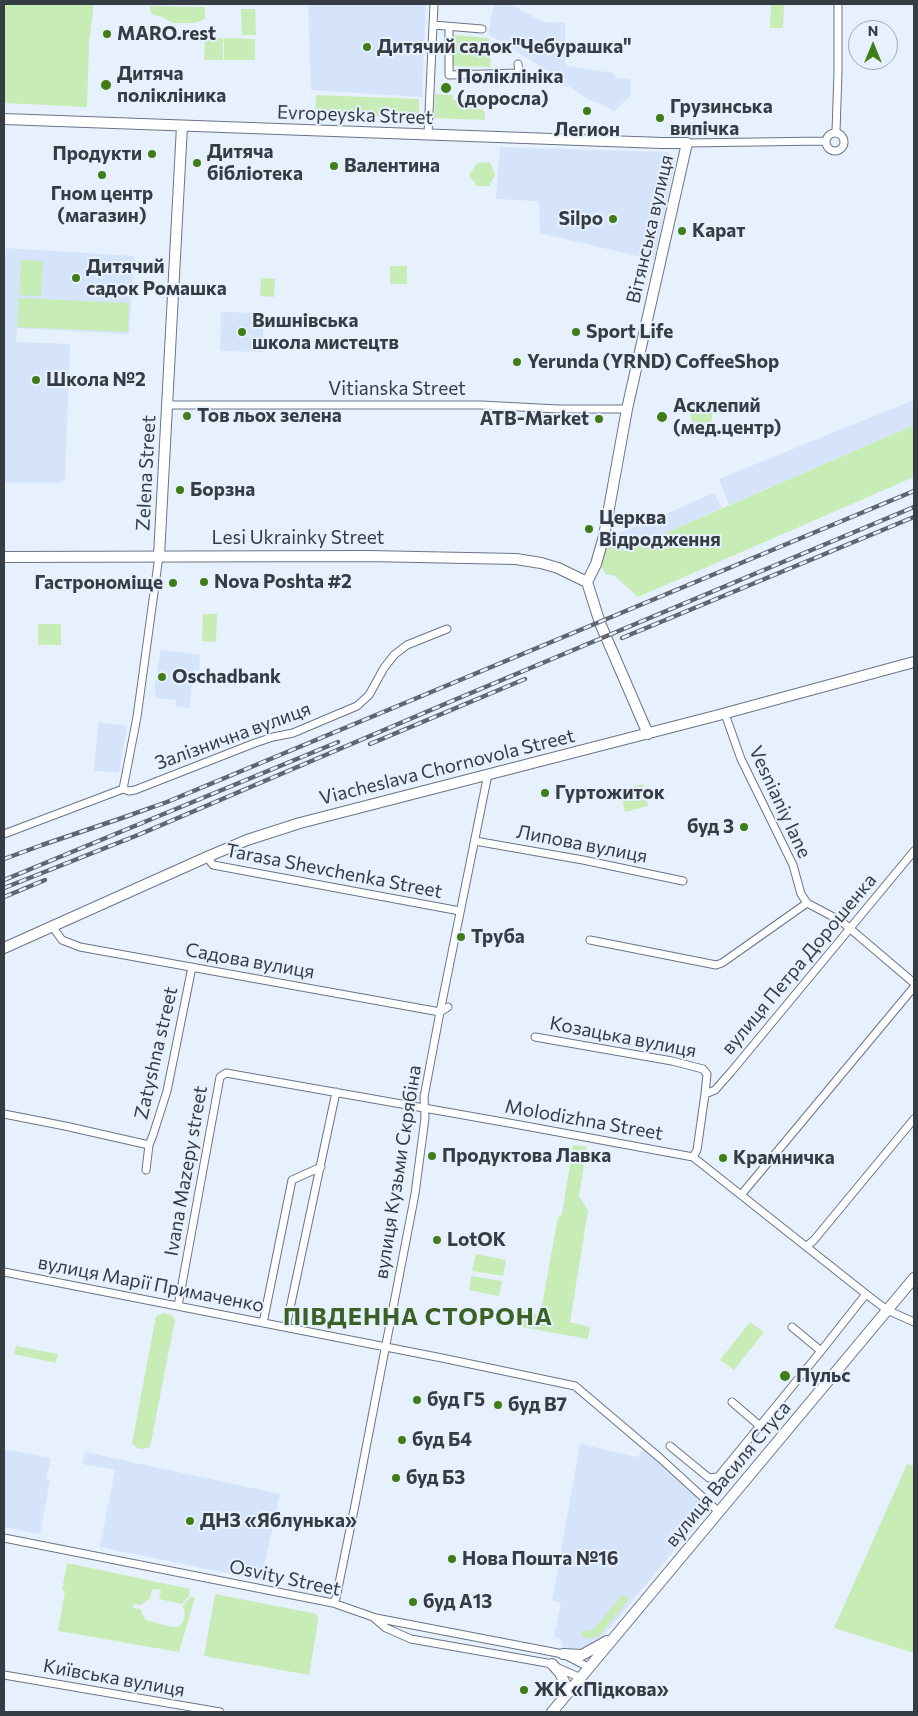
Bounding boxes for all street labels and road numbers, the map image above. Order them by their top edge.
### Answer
street label: Evropeyska Street [276,101,434,129]
street label: Вітянська вулиця [622,152,678,306]
street label: Vitianska Street [328,378,466,400]
street label: Zelena Street [132,415,160,531]
street label: Lesi Ukrainky Street [212,527,384,549]
street label: Залізнична вулиця [152,697,314,775]
street label: Viacheslava Chornovola Street [317,724,577,810]
street label: Vesnianiy lane [744,742,816,862]
street label: Липова вулиця [515,820,649,868]
street label: Tarasa Shevchenka Street [224,839,444,903]
street label: вулиця Петра Дорошенка [717,869,881,1059]
street label: Садова вулиця [183,938,317,984]
street label: Zatyshna street [130,984,182,1122]
street label: Козацька вулиця [548,1012,698,1062]
street label: вулиця Кузьми Скрябіна [370,1064,426,1280]
street label: Ivana Mazepy street [160,1084,212,1258]
street label: Molodizhna Street [503,1095,665,1145]
street label: вулиця Марії Примаченко [36,1251,266,1317]
street label: вулиця Василя Стуса [660,1397,796,1551]
street label: Osvity Street [227,1555,343,1601]
street label: Київська вулиця [41,1654,187,1702]

